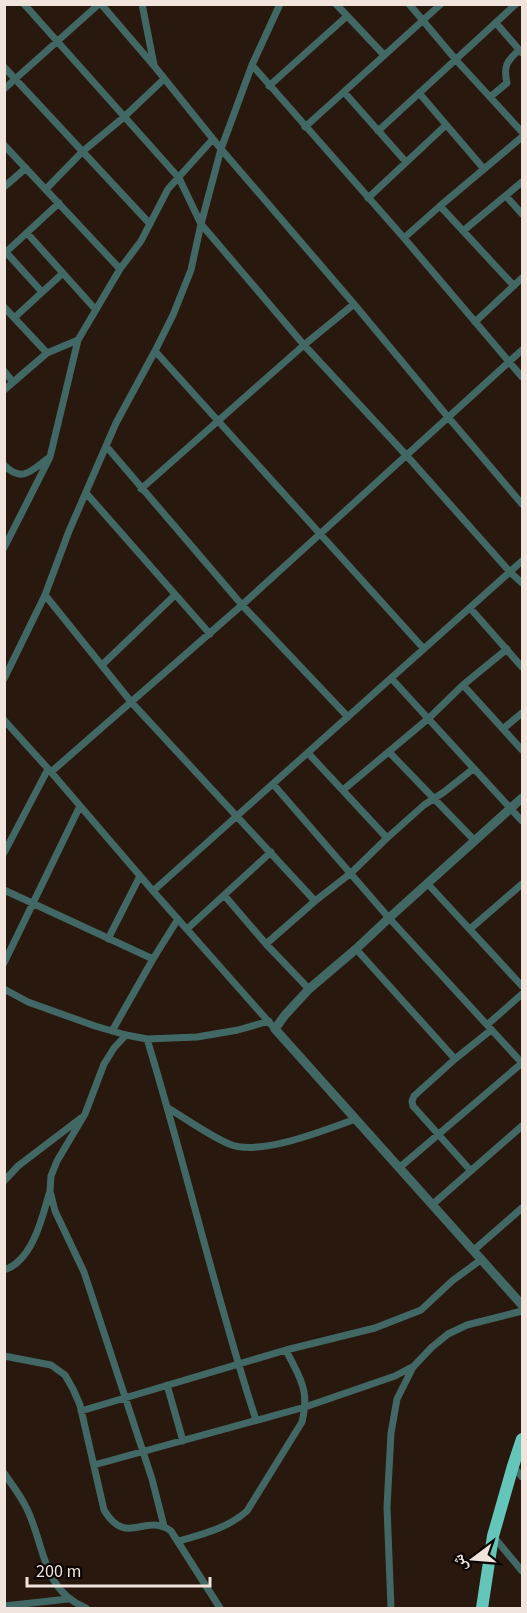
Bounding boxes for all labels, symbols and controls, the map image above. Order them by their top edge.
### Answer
north arrow [443,1529,503,1589]
scale bar [27,1550,210,1588]
text: ش [447,1552,472,1574]
text: 200 m [36,1559,81,1584]

